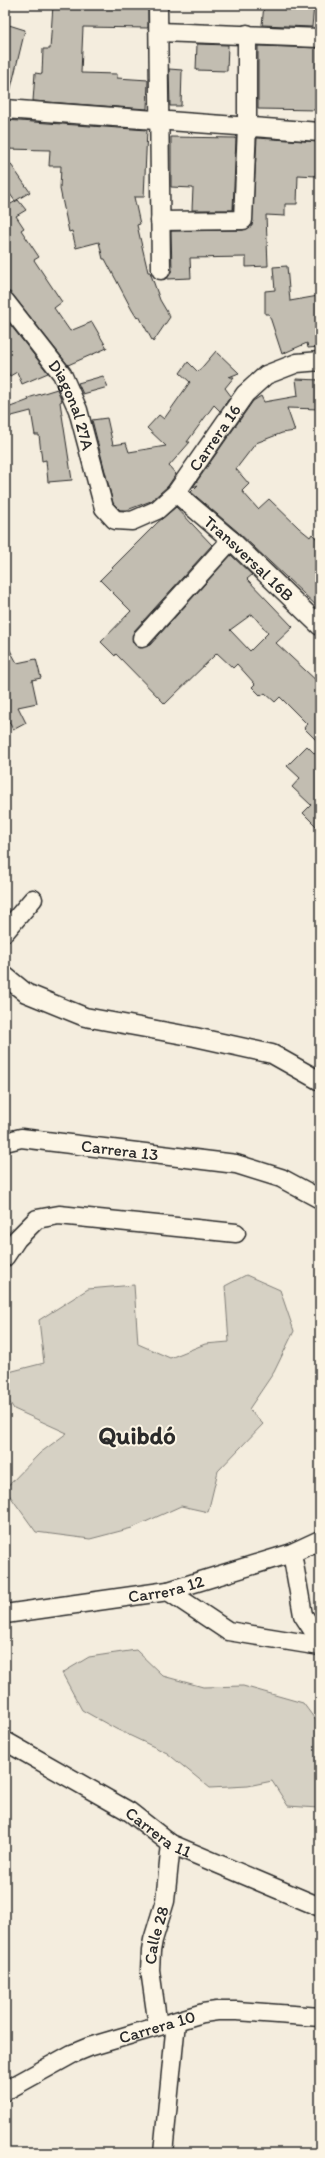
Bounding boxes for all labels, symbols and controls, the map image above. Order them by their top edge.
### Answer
street label: Diagonal 27A [44,355,98,452]
street label: Carrera 16 [184,400,245,475]
street label: Transversal 16B [200,511,298,605]
street label: Carrera 13 [80,1135,160,1165]
district label: Quibdó [98,1420,176,1450]
street label: Carrera 12 [127,1571,206,1607]
street label: Carrera 11 [122,1802,195,1862]
street label: Calle 28 [140,1904,173,1965]
street label: Carrera 10 [116,2006,198,2048]

